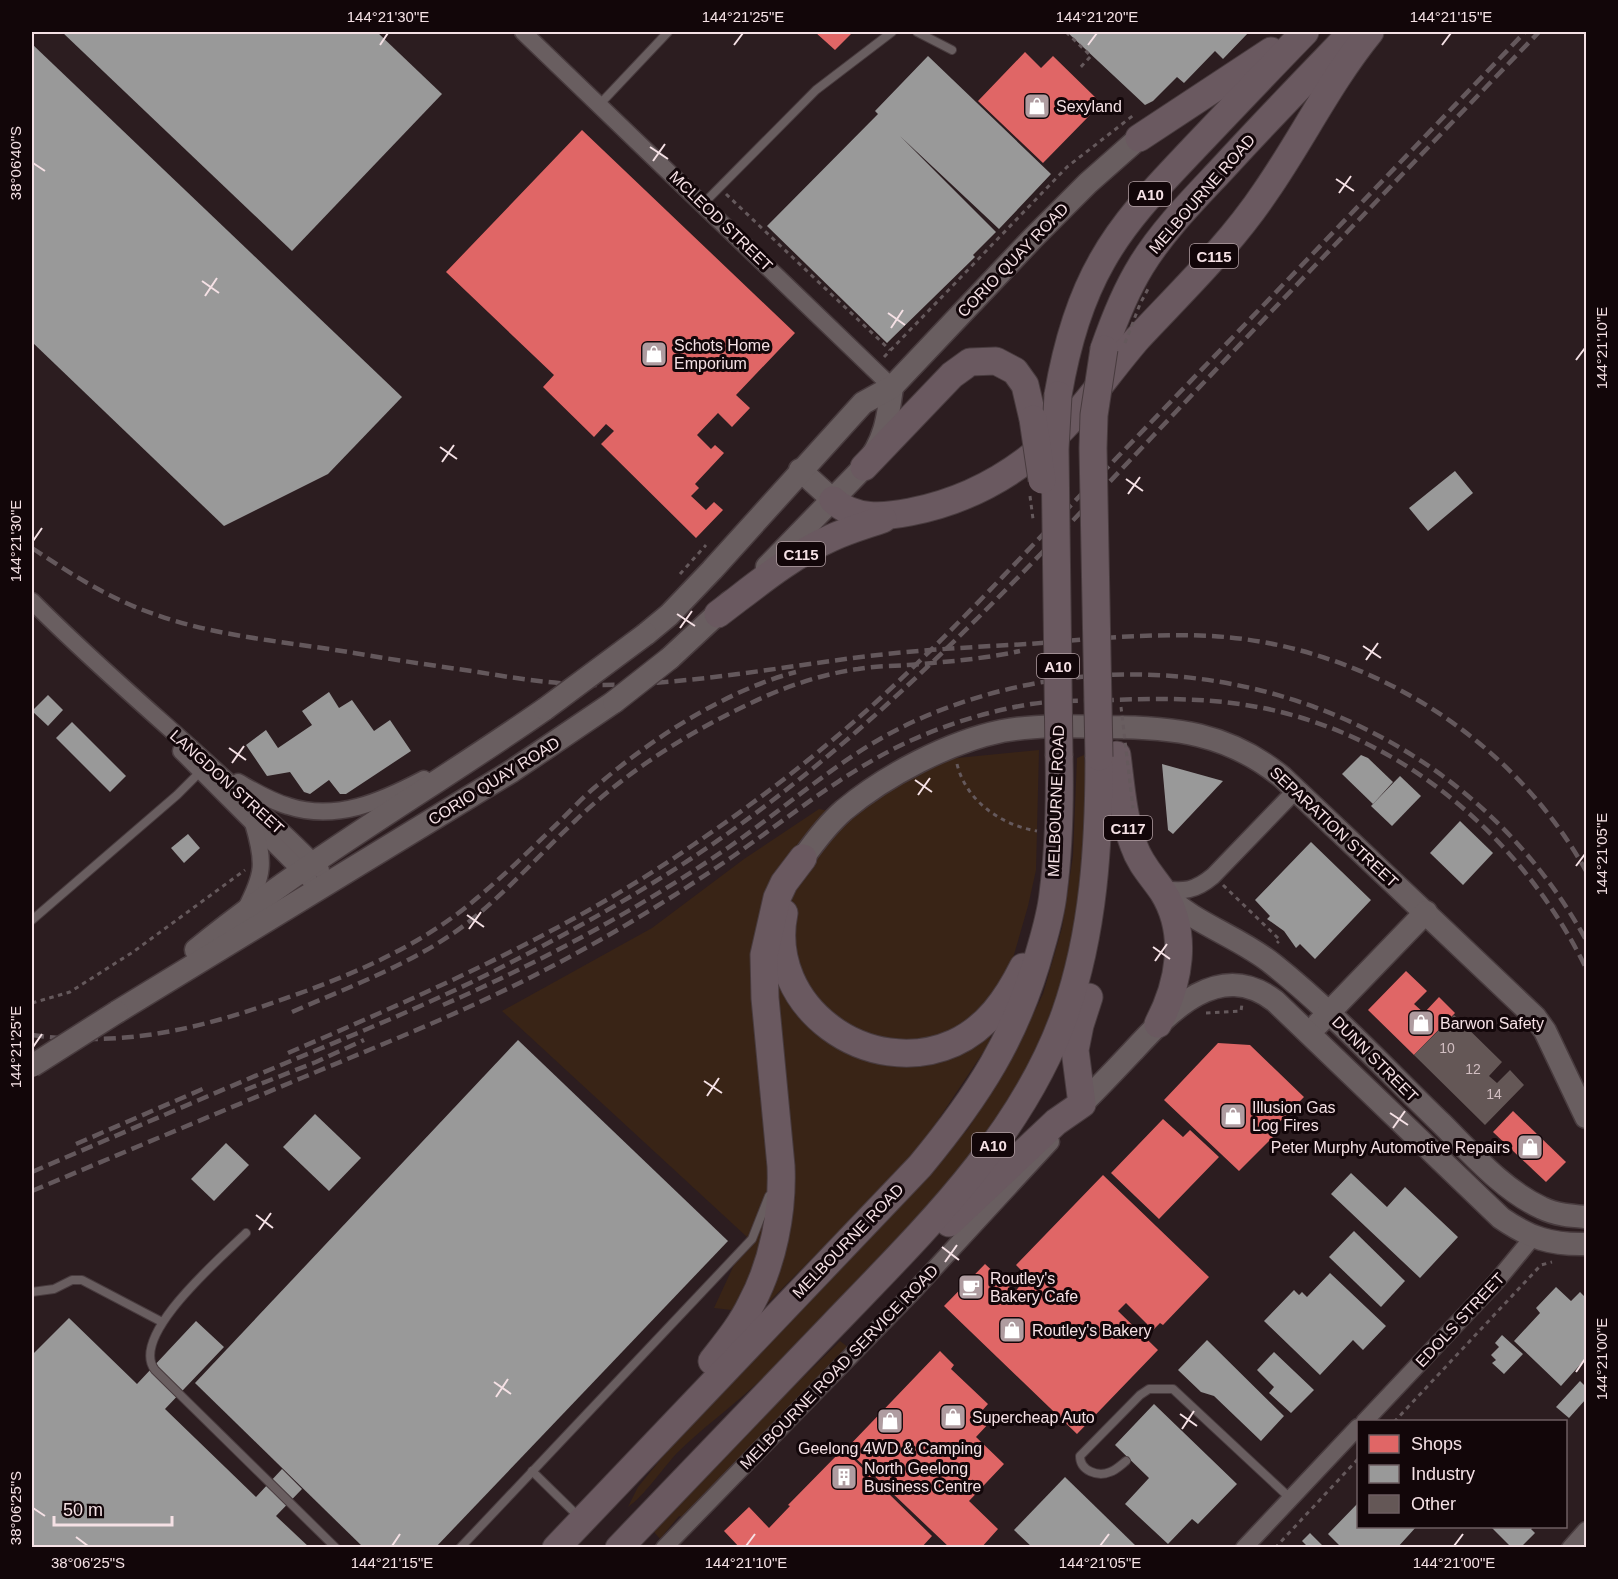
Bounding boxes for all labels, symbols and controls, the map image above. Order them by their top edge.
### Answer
text: 144°21'30"E [347,8,429,25]
text: 144°21'25"E [702,8,784,25]
text: 144°21'20"E [1056,8,1138,25]
text: 144°21'15"E [1410,8,1492,25]
shop icon: Sexyland [1022,91,1052,121]
place label: Sexyland [1056,98,1122,115]
text: 38°06'40"S [7,126,24,200]
street label: MELBOURNE ROAD [1146,131,1258,257]
street label: MCLEOD STREET [666,168,776,275]
road number: A10 [1129,182,1171,206]
street label: CORIO QUAY ROAD [954,200,1072,320]
road number: C115 [1190,244,1238,268]
text: 144°21'10"E [1593,307,1610,389]
place label: Schots Home Emporium [674,337,770,372]
shop icon: Schots Home Emporium [639,339,669,369]
text: 144°21'30"E [7,500,24,582]
road number: C115 [777,542,825,566]
road number: A10 [1037,654,1079,678]
street label: MELBOURNE ROAD [1045,725,1067,877]
street label: LANGDON STREET [167,727,287,838]
street label: CORIO QUAY ROAD [425,734,563,828]
street label: SEPARATION STREET [1267,763,1402,891]
text: 144°21'05"E [1593,813,1610,895]
road number: C117 [1104,816,1152,840]
text: 144°21'25"E [7,1006,24,1088]
shop icon: Barwon Safety [1406,1008,1436,1038]
street label: DUNN STREET [1329,1013,1421,1105]
place label: Barwon Safety [1440,1015,1544,1032]
house number: 10 [1439,1040,1455,1056]
house number: 12 [1465,1061,1481,1077]
house number: 14 [1486,1086,1502,1102]
place label: Illusion Gas Log Fires [1252,1099,1336,1134]
shop icon: Illusion Gas Log Fires [1218,1101,1248,1131]
shop icon: Peter Murphy Automotive Repairs [1515,1132,1545,1162]
road number: A10 [972,1133,1014,1157]
place label: Peter Murphy Automotive Repairs [1271,1139,1510,1156]
street label: MELBOURNE ROAD [789,1180,907,1302]
street label: MELBOURNE ROAD SERVICE ROAD [737,1261,941,1473]
street label: EDOLS STREET [1412,1269,1508,1370]
place label: Routley's Bakery Cafe [990,1270,1078,1305]
cafe icon: Routley's Bakery Cafe [956,1272,986,1302]
shop icon: Routley's Bakery [997,1315,1027,1345]
text: 144°21'00"E [1593,1318,1610,1400]
place label: Routley's Bakery [1032,1322,1152,1339]
shop icon: Supercheap Auto [938,1402,968,1432]
shop icon: Geelong 4WD & Camping [875,1406,905,1436]
place label: Supercheap Auto [972,1409,1095,1426]
legend [1357,1420,1567,1528]
text: Shops [1411,1434,1462,1454]
place label: Geelong 4WD & Camping [798,1440,982,1457]
place label: North Geelong Business Centre [864,1460,981,1495]
building icon: North Geelong Business Centre [829,1462,859,1492]
text: Industry [1411,1464,1475,1484]
text: 38°06'25"S [7,1471,24,1545]
scale bar [54,1489,172,1527]
text: Other [1411,1494,1456,1514]
text: 50 m [63,1500,103,1520]
text: 38°06'25"S [51,1554,125,1571]
text: 144°21'15"E [351,1554,433,1571]
text: 144°21'10"E [705,1554,787,1571]
text: 144°21'05"E [1059,1554,1141,1571]
text: 144°21'00"E [1413,1554,1495,1571]

